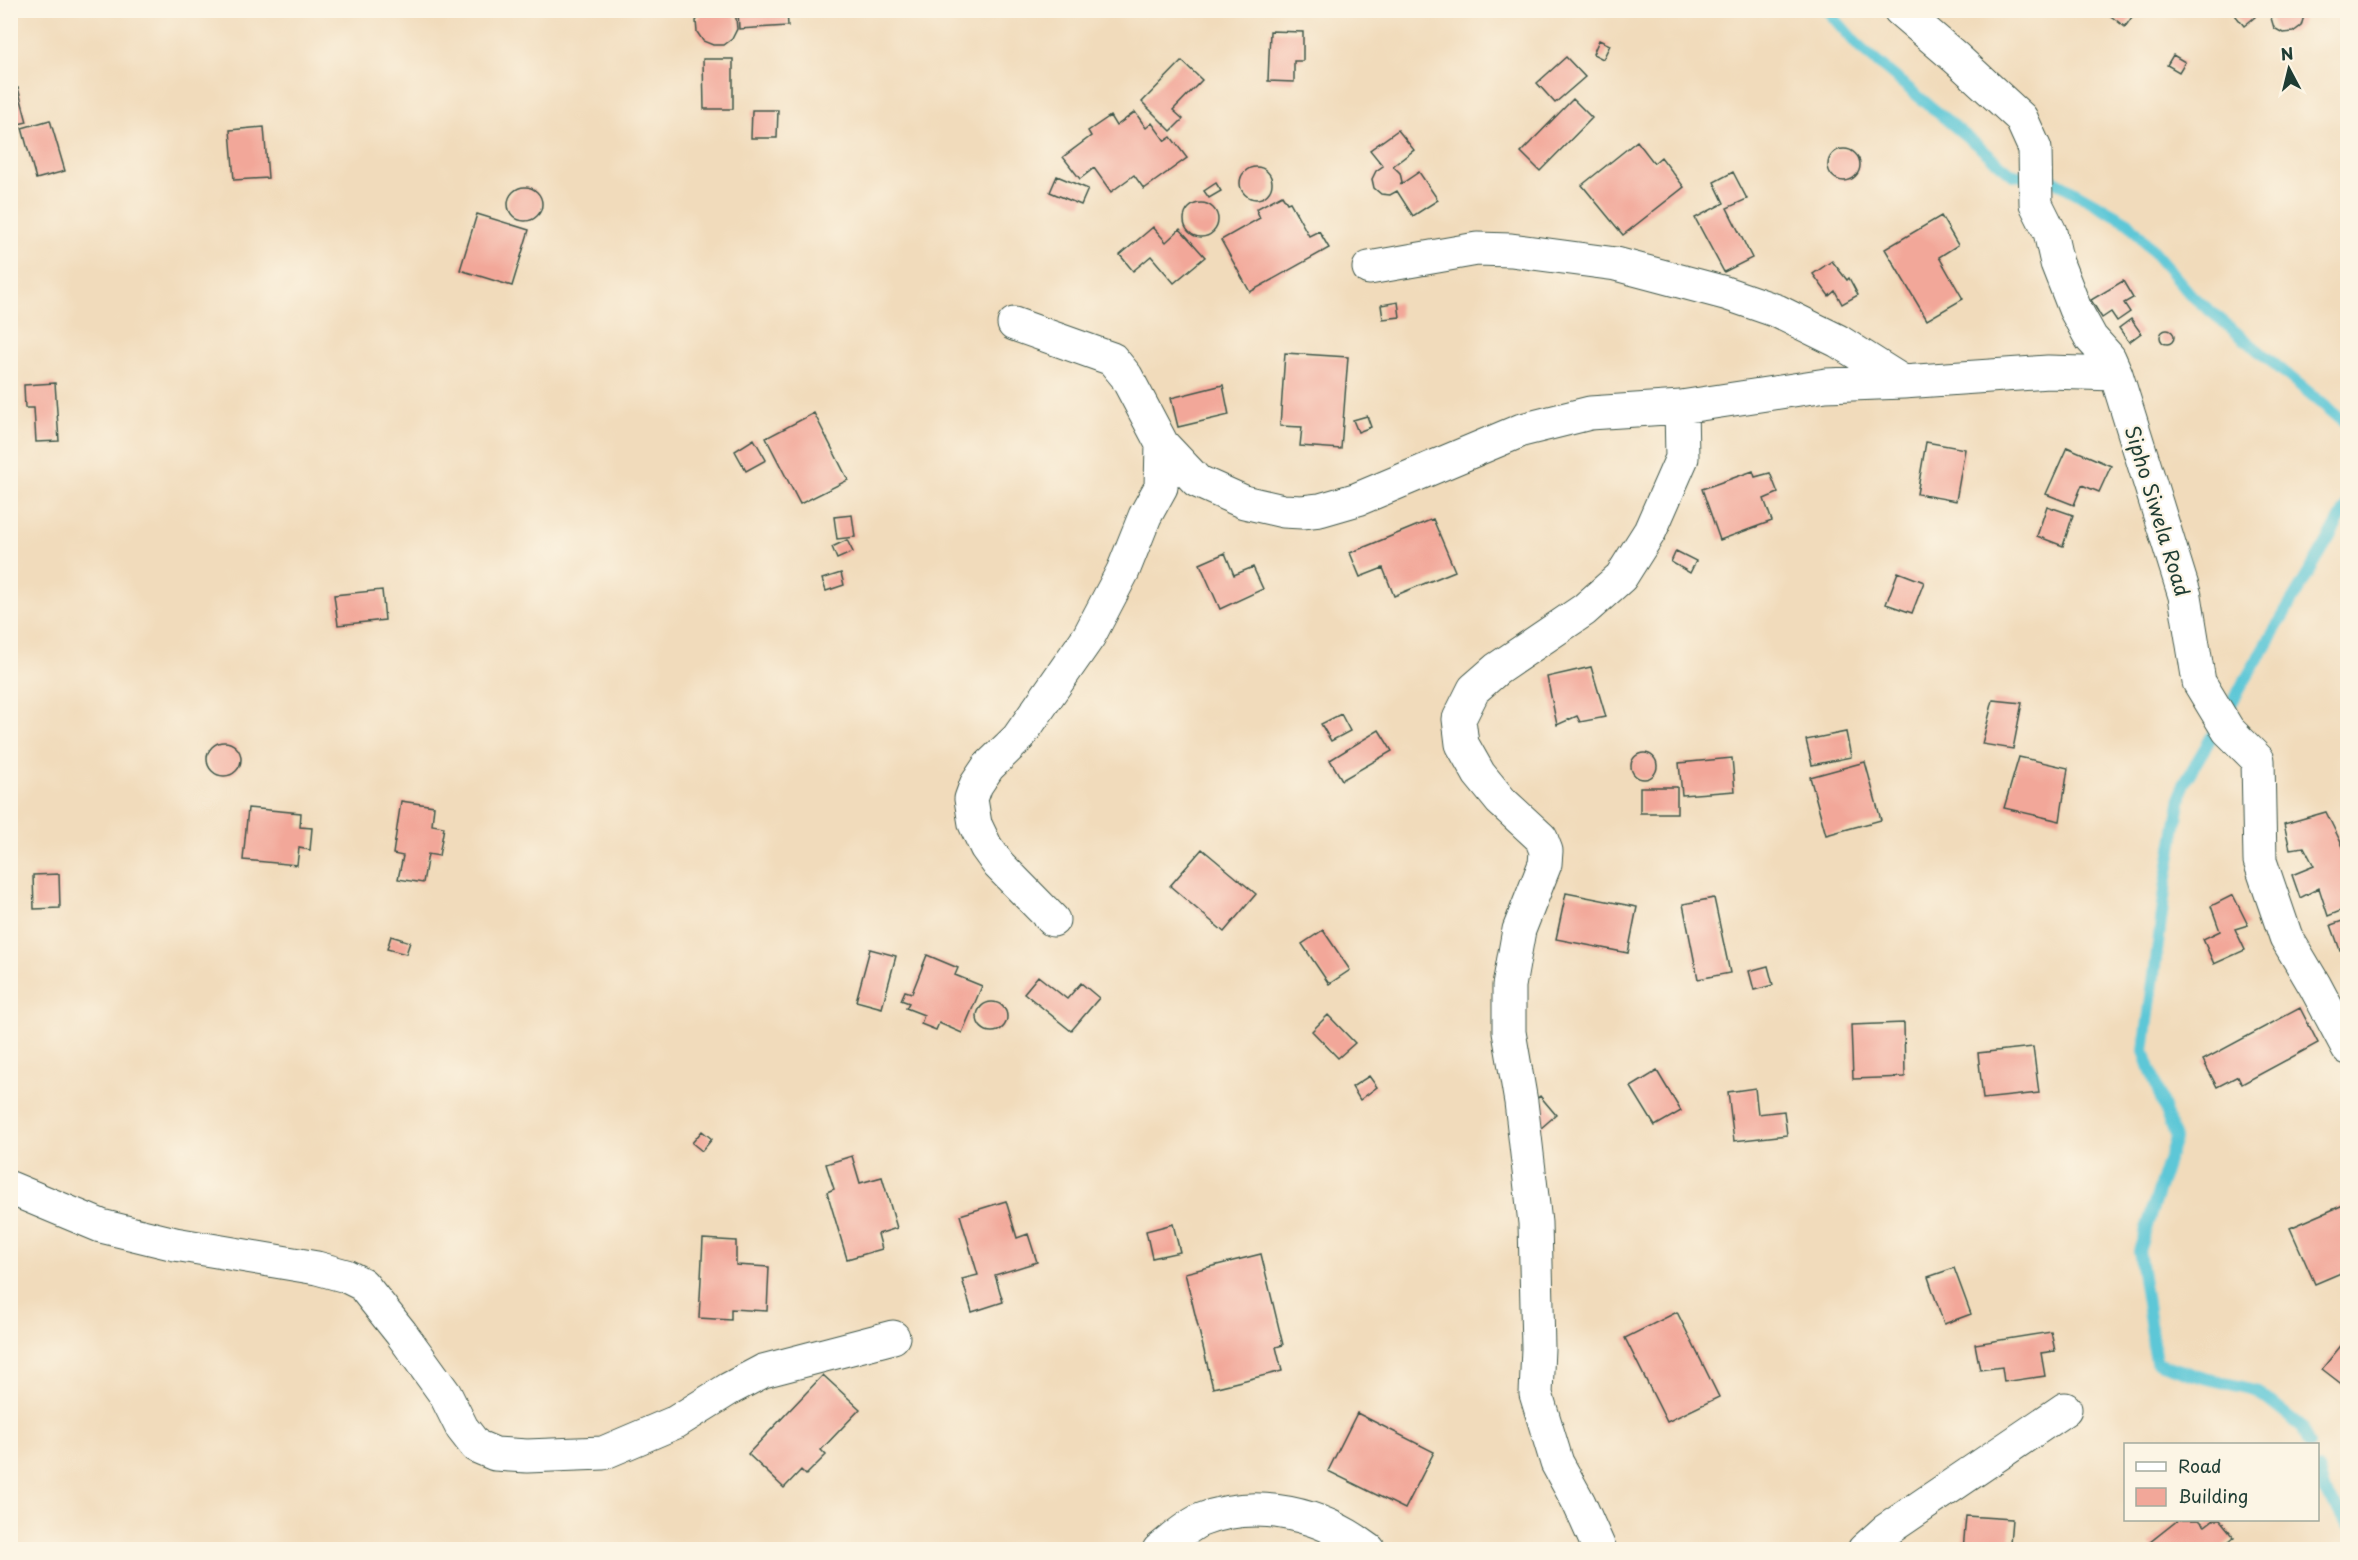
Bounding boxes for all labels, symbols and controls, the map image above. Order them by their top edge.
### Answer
north arrow [2259,39,2319,99]
text: N [2279,40,2295,66]
street label: Sipho Siwela Road [2118,422,2198,600]
legend [2124,1443,2319,1521]
text: Road [2178,1452,2222,1479]
text: Building [2178,1482,2248,1509]

